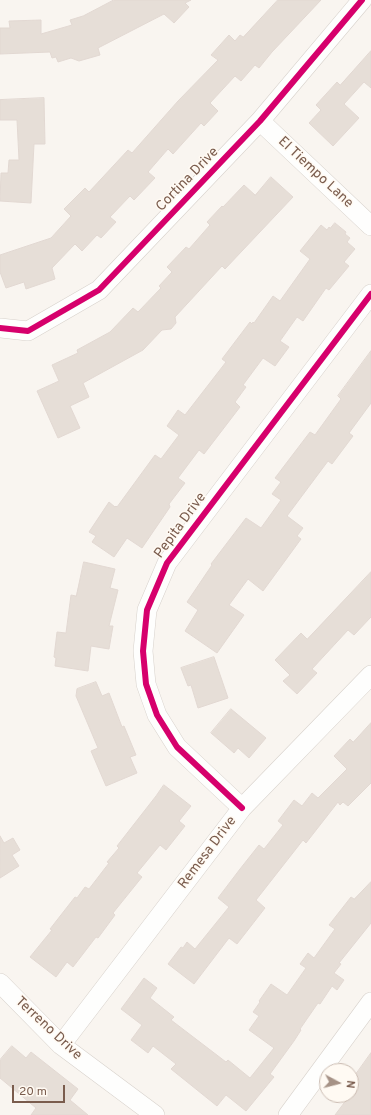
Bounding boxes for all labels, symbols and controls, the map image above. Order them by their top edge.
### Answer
street label: El Tiempo Lane [274,134,356,212]
street label: Cortina Drive [153,144,223,216]
street label: Pepita Drive [152,490,210,562]
street label: Remesa Drive [175,813,241,893]
street label: Terreno Drive [11,994,85,1064]
north arrow [319,1063,359,1103]
scale bar [14,1077,67,1103]
text: N [342,1080,357,1089]
text: 20 m [19,1084,47,1100]

